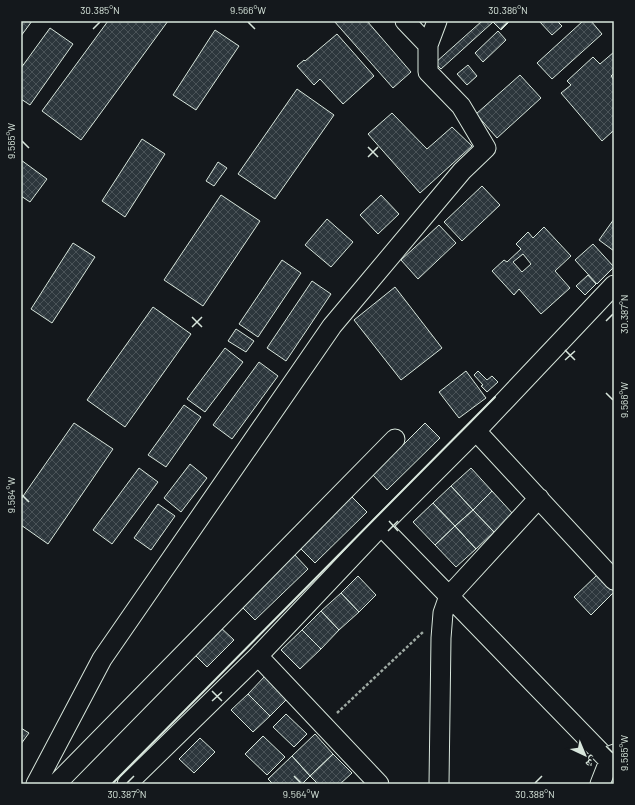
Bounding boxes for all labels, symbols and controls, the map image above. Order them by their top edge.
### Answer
text: 30.385°N [80,4,120,16]
text: 9.566°W [230,4,266,16]
text: 30.386°N [488,4,528,16]
text: 9.565°W [5,123,17,159]
text: 30.387°N [618,294,630,334]
text: 9.566°W [618,382,630,418]
text: 9.564°W [5,477,17,513]
north arrow [565,735,605,775]
text: 9.565°W [618,735,630,771]
text: ش [582,752,601,772]
text: 30.387°N [107,788,147,800]
text: 9.564°W [283,788,319,800]
text: 30.388°N [515,788,555,800]

